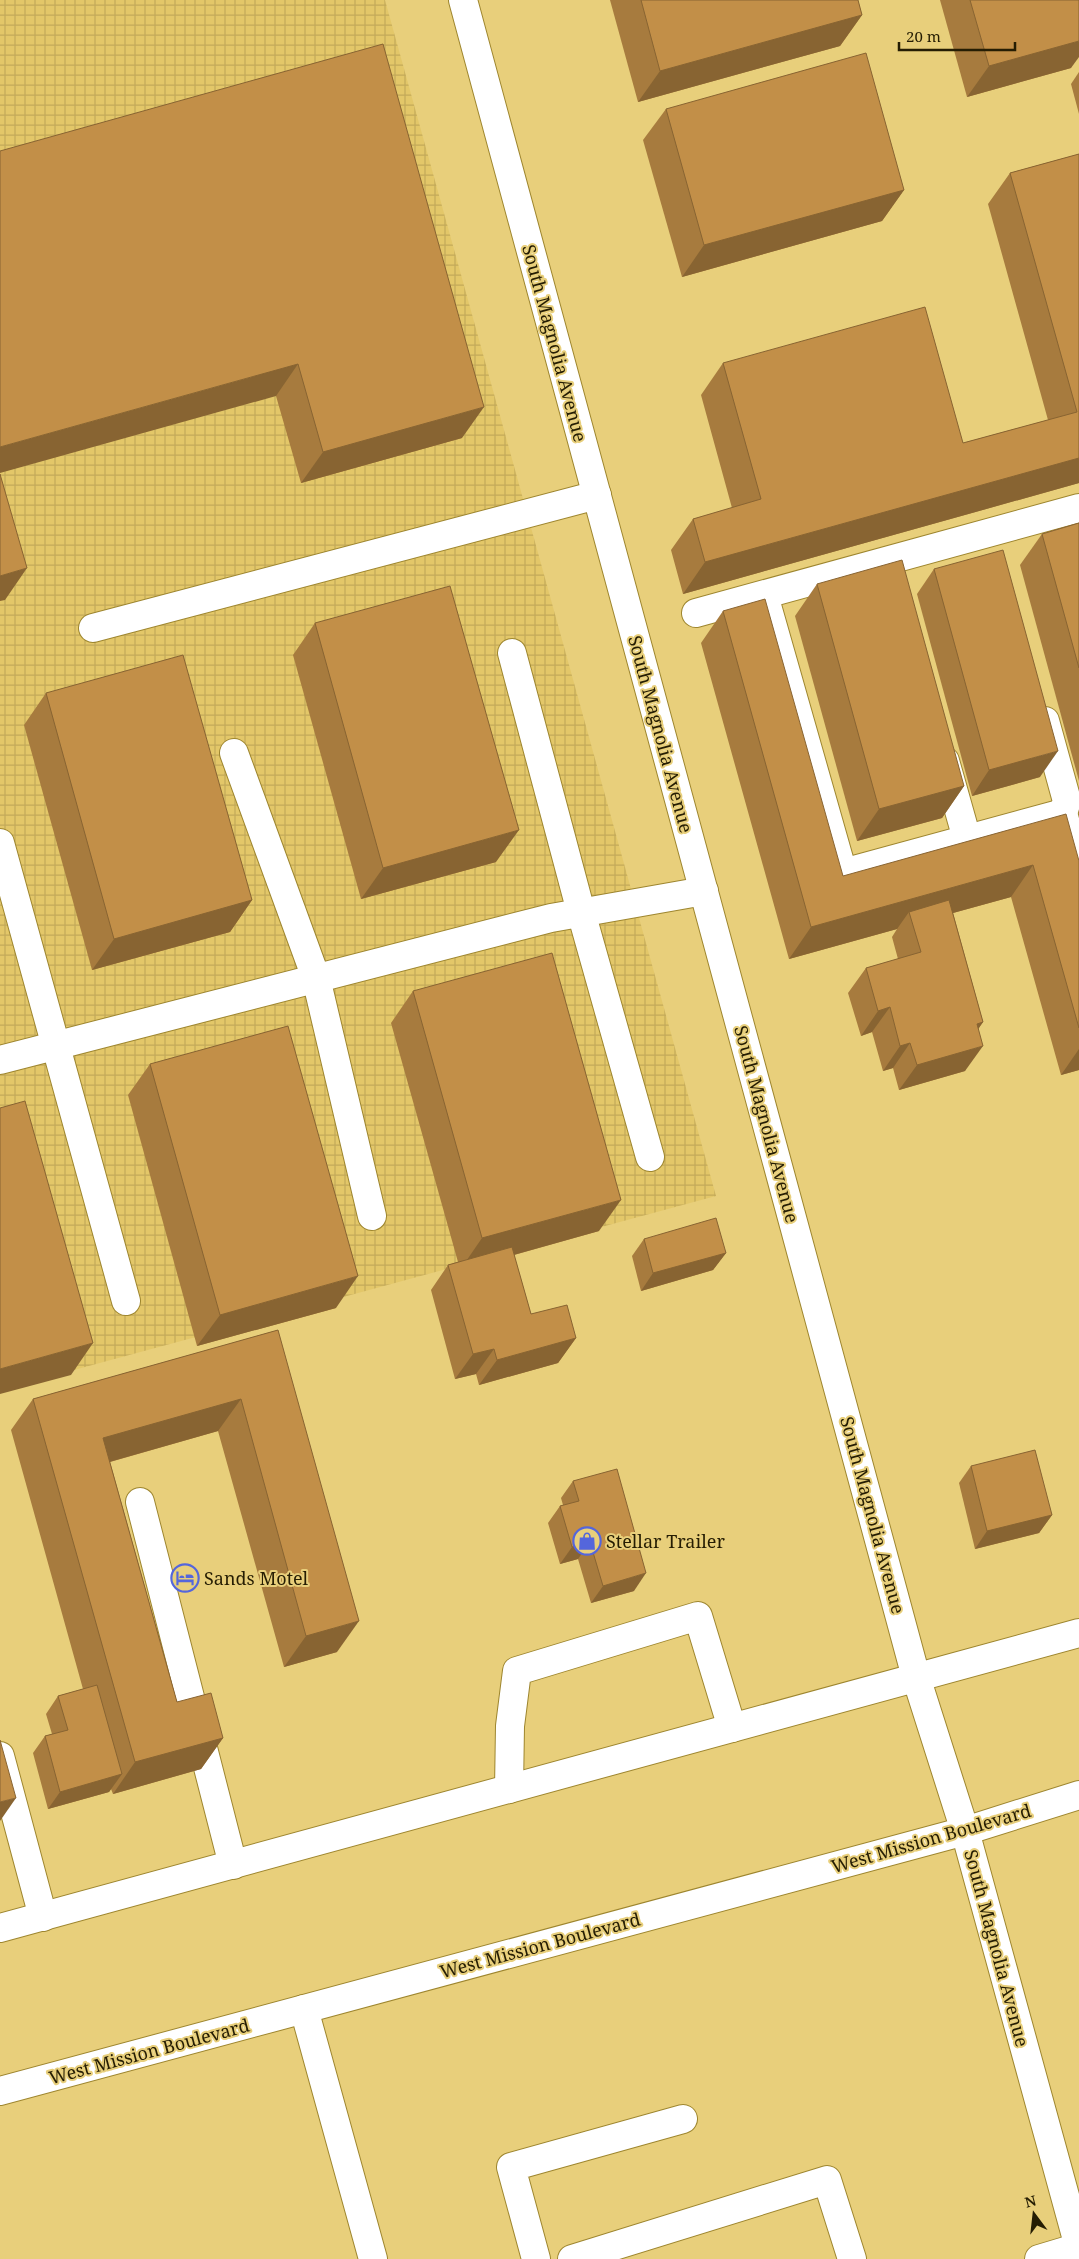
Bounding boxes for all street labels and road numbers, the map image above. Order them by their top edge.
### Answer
street label: South Magnolia Avenue [517,242,593,444]
street label: South Magnolia Avenue [623,633,699,835]
street label: South Magnolia Avenue [729,1023,805,1225]
street label: South Magnolia Avenue [835,1414,911,1616]
street label: West Mission Boulevard [828,1798,1034,1878]
street label: South Magnolia Avenue [959,1847,1035,2049]
street label: West Mission Boulevard [437,1907,643,1983]
street label: West Mission Boulevard [46,2013,252,2089]

